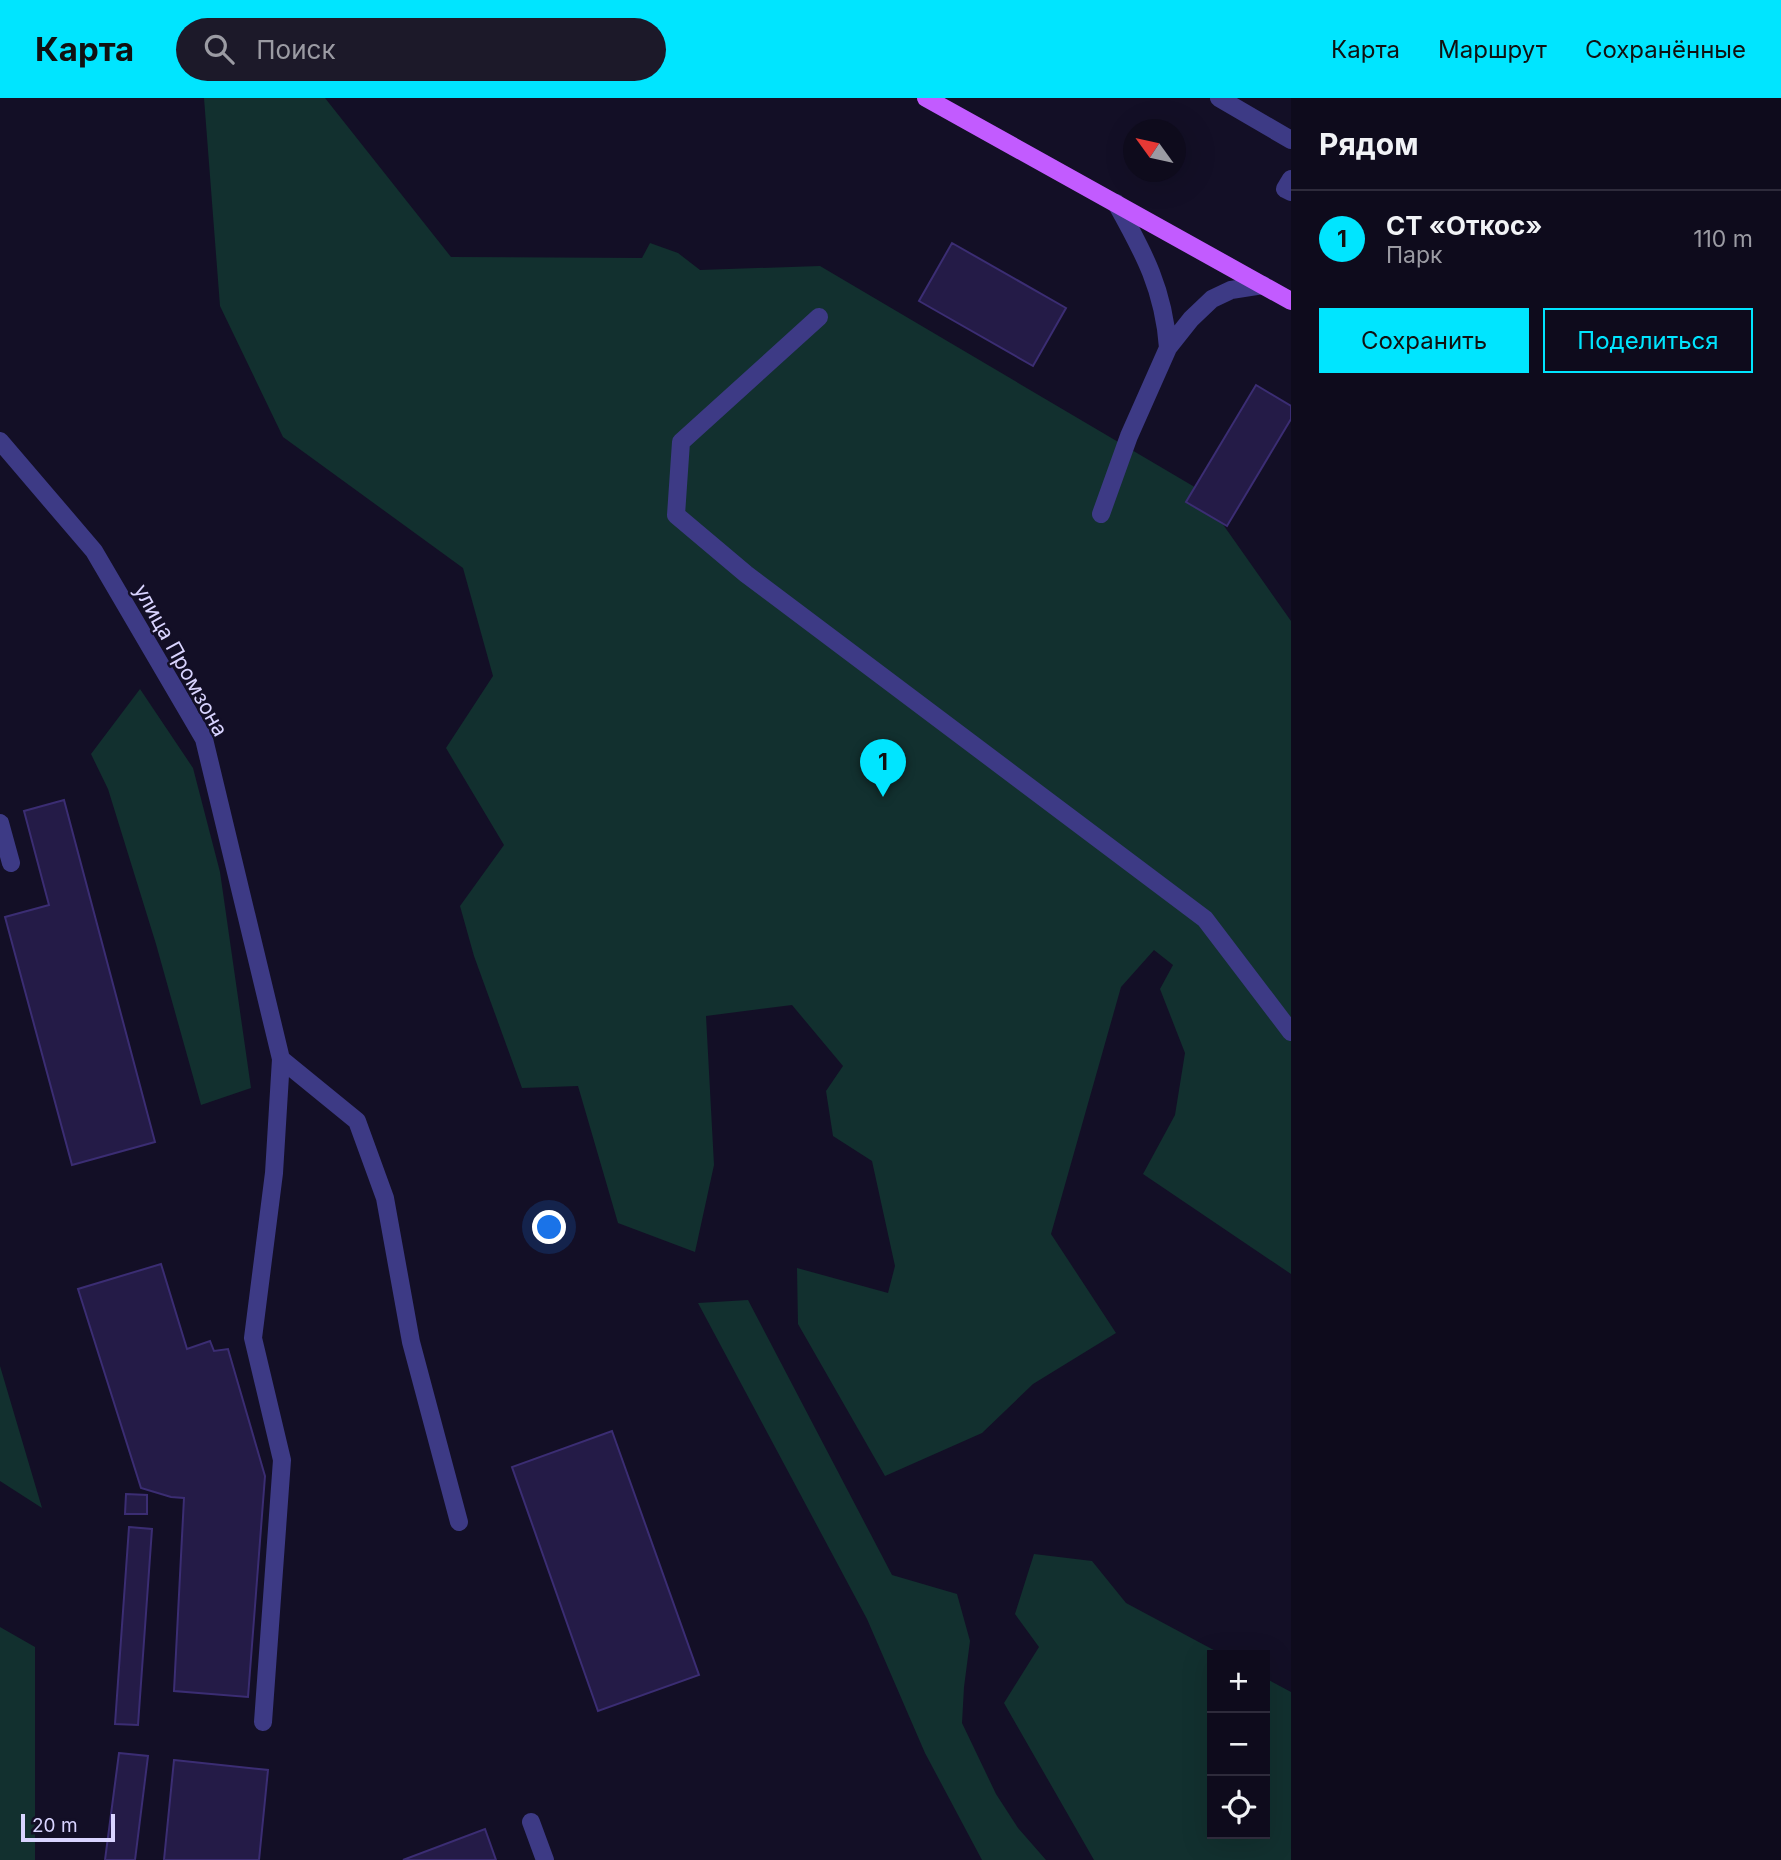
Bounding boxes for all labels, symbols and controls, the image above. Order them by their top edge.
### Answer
search box [176,18,666,81]
text: Карта [35,29,134,69]
icon: search [200,30,238,68]
text: Поиск [256,34,335,65]
text: Карта [1331,35,1400,64]
text: Маршрут [1438,35,1547,64]
text: Сохранённые [1585,35,1746,64]
north arrow [1123,119,1186,182]
text: Рядом [1319,126,1419,162]
text: СТ «Откос» [1386,210,1542,241]
text: 1 [1337,225,1347,253]
text: 110 m [1693,225,1753,253]
text: Парк [1386,241,1443,269]
button: Сохранить [1319,308,1529,373]
button: Поделиться [1543,308,1753,373]
street label: улица Промзона [129,580,233,740]
pin: 1 [860,739,906,797]
your location [532,1210,566,1244]
map controls [1207,1650,1270,1839]
button: + [1207,1650,1270,1713]
button: − [1207,1713,1270,1776]
button: locate [1207,1776,1270,1839]
scale bar [21,1811,116,1843]
text: 20 m [32,1814,78,1837]

